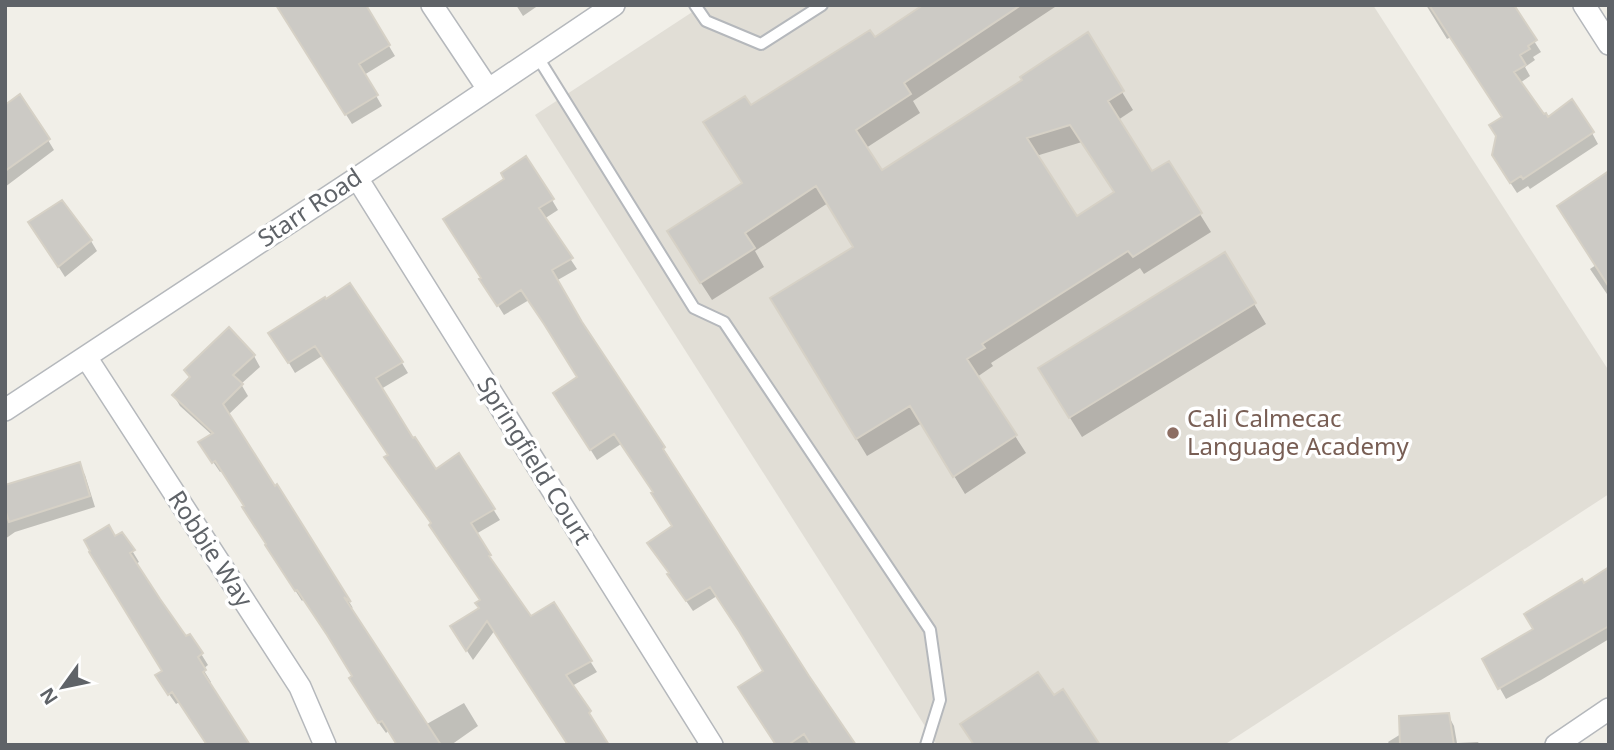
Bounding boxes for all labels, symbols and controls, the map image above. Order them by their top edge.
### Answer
street label: Starr Road [251,160,368,254]
street label: Springfield Court [470,370,600,551]
place label: Cali Calmecac Language Academy [1187,401,1410,462]
marker: Cali Calmecac Language Academy [1165,425,1181,441]
street label: Robbie Way [161,484,262,613]
north arrow [28,652,98,722]
text: N [34,683,64,710]

